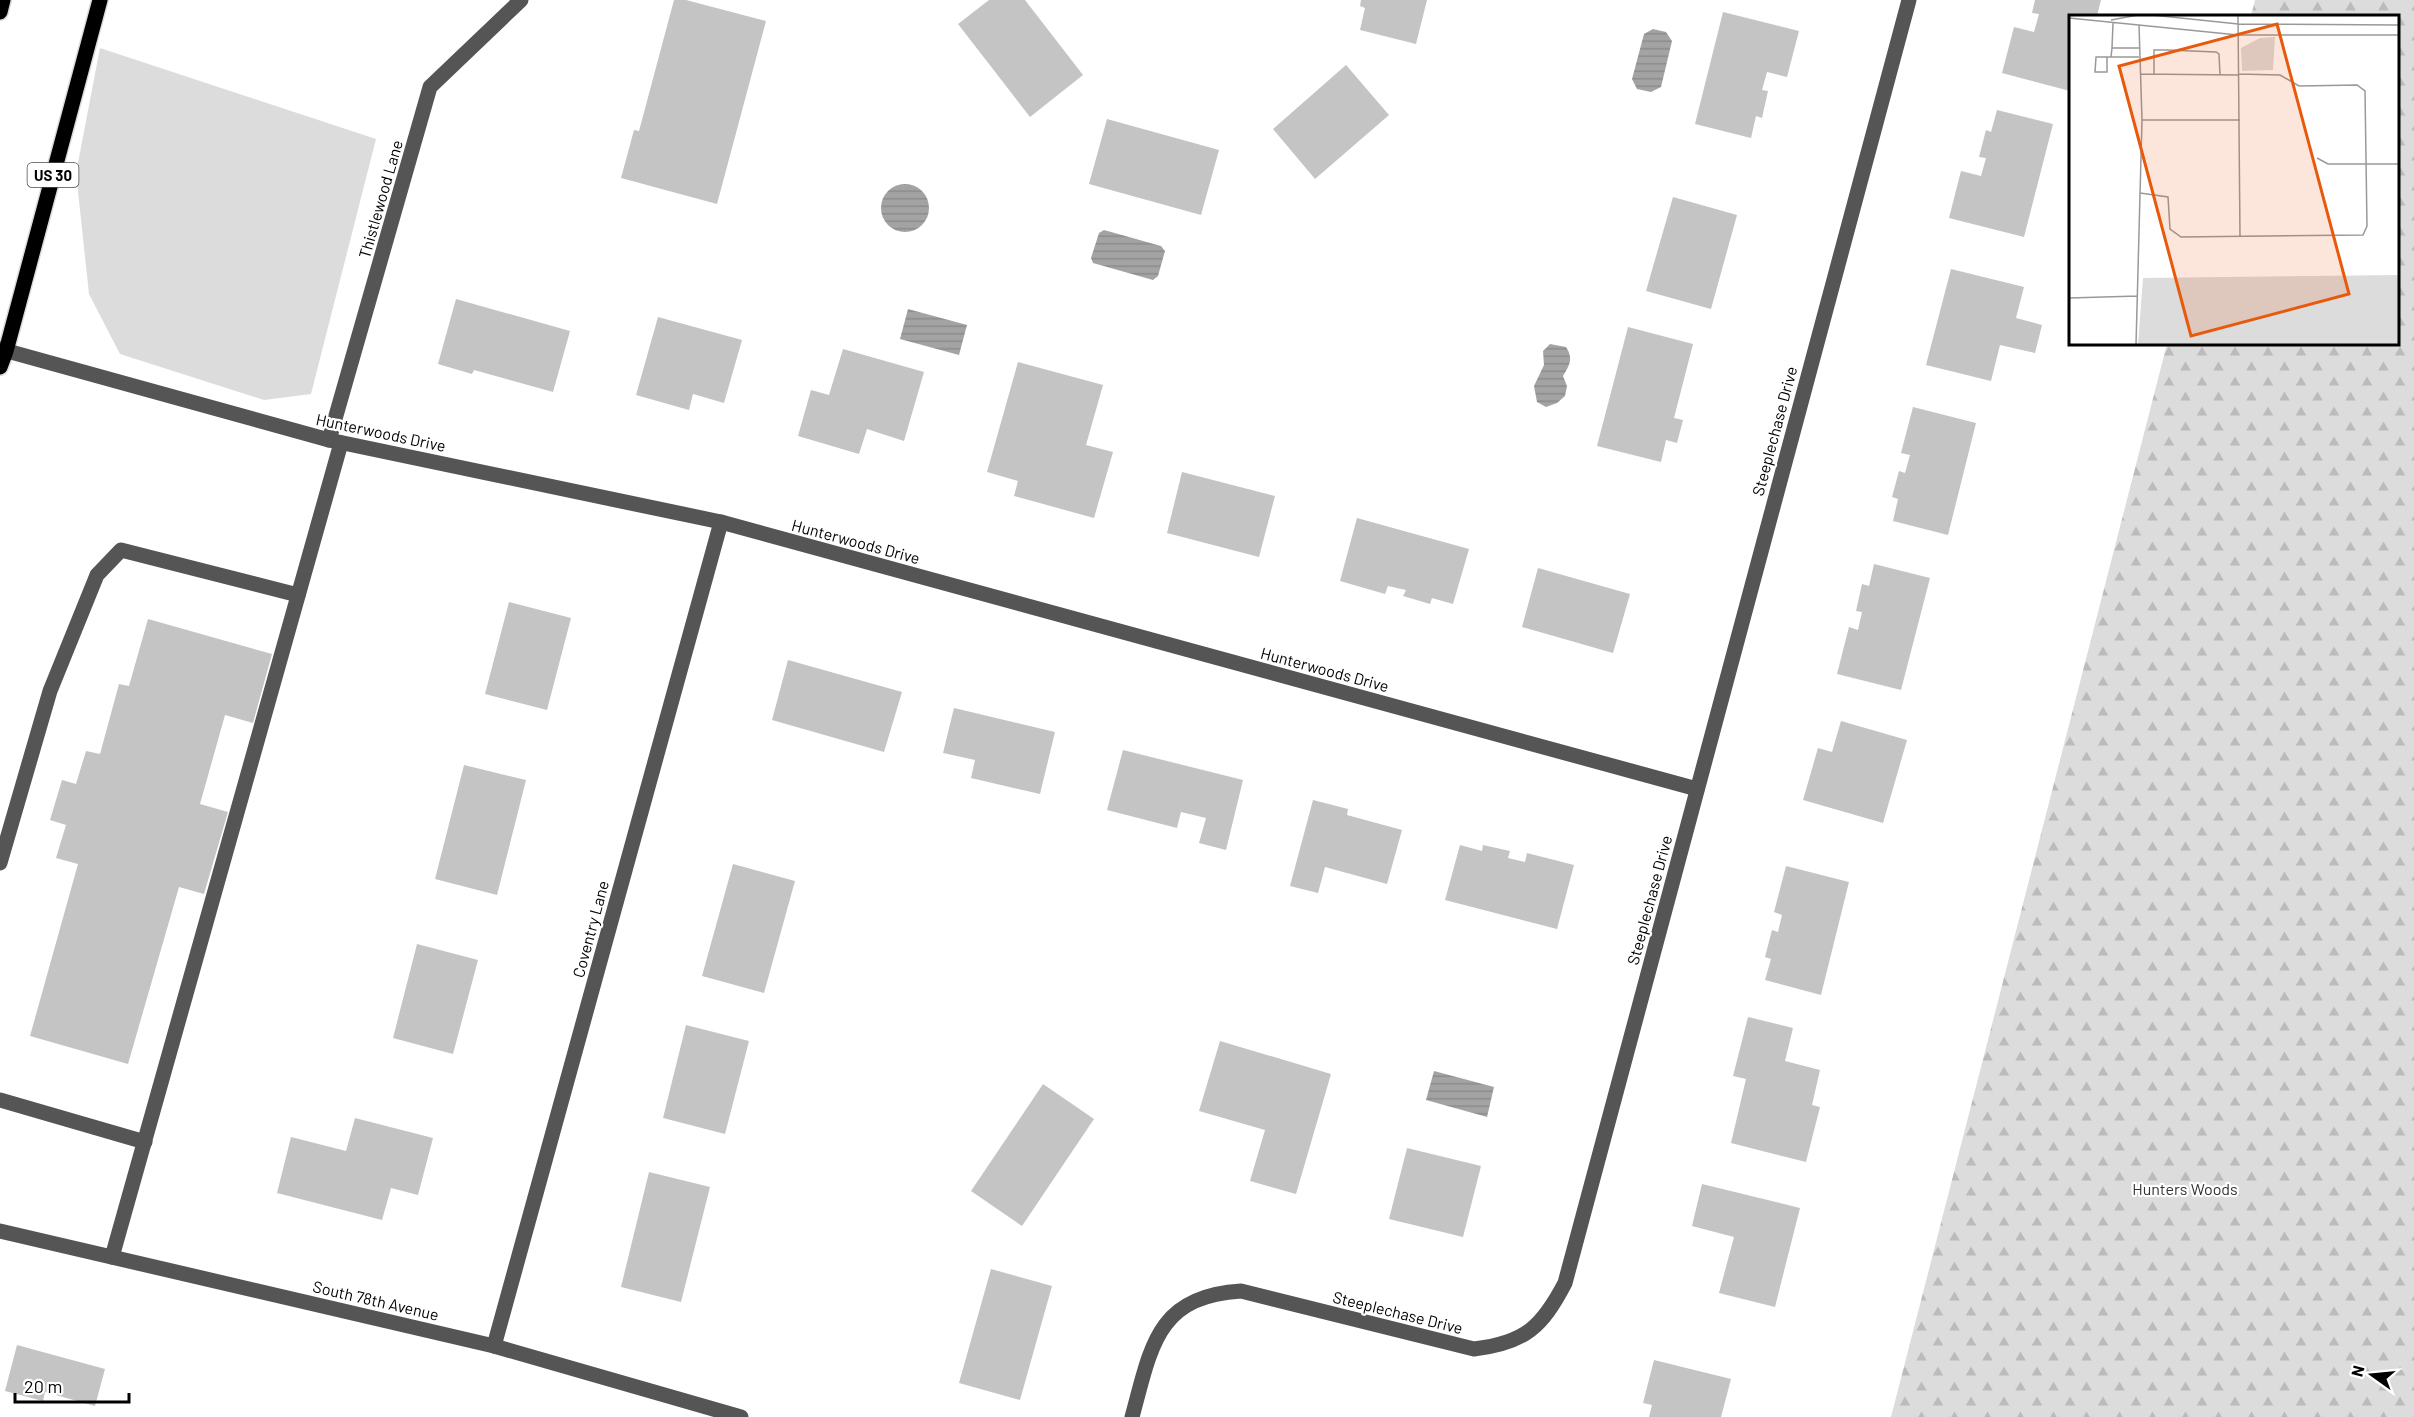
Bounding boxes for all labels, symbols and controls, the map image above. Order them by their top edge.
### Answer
inset map [2069,15,2399,345]
street label: Thistlewood Lane [354,138,406,260]
road number: US 30 [28,163,78,187]
street label: Steeplechase Drive [1748,364,1800,498]
street label: Hunterwoods Drive [314,409,448,455]
street label: Hunterwoods Drive [790,515,922,567]
street label: Hunterwoods Drive [1259,643,1391,695]
street label: Steeplechase Drive [1623,833,1675,967]
street label: Coventry Lane [568,878,612,980]
park label: Hunters Woods [2132,1179,2238,1198]
street label: South 78th Avenue [311,1276,441,1324]
street label: Steeplechase Drive [1331,1287,1465,1337]
north arrow [2342,1345,2402,1405]
text: N [2346,1363,2368,1379]
scale bar [15,1366,129,1404]
text: 20 m [24,1375,62,1397]

